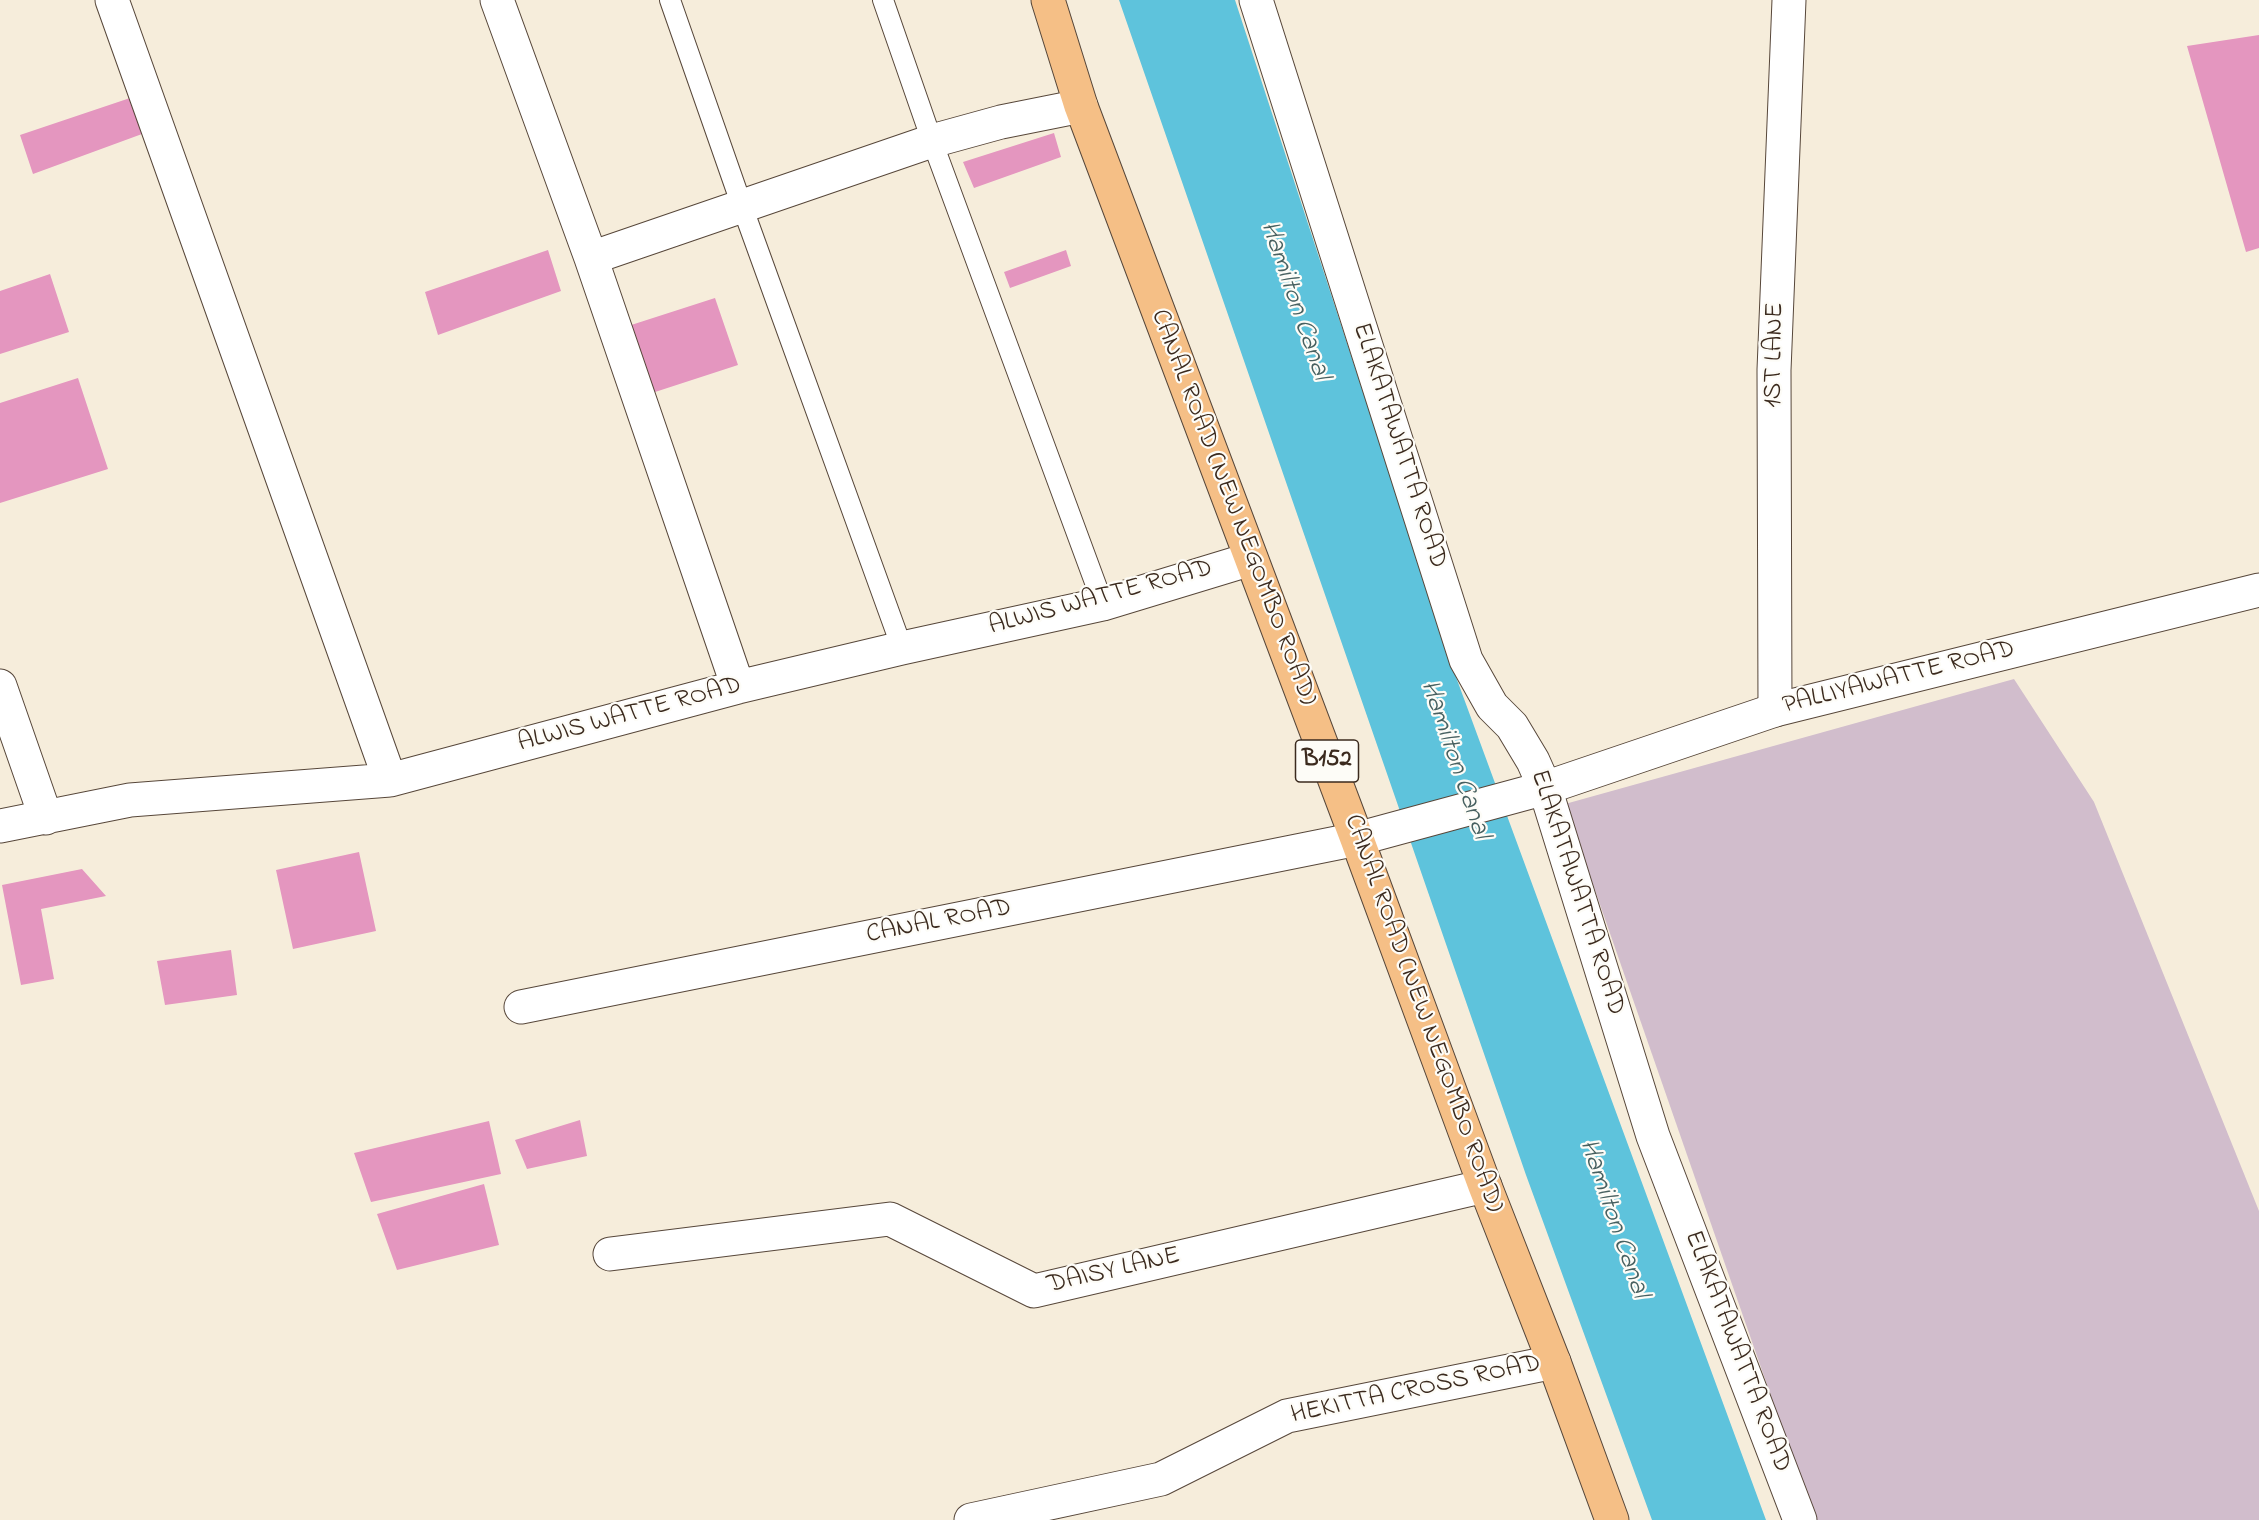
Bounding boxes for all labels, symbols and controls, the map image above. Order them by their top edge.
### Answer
water label: Hamilton Canal [1251,217,1335,385]
street label: 1ST LANE [1759,302,1793,408]
street label: CANAL ROAD (NEW NEGOMBO ROAD) [1142,306,1322,710]
street label: ELAKATAWATTA ROAD [1344,319,1452,573]
street label: ALWIS WATTE ROAD [986,554,1216,644]
street label: PALLIYAWATTE ROAD [1780,635,2018,723]
street label: ALWIS WATTE ROAD [515,671,745,761]
water label: Hamilton Canal [1411,676,1495,844]
road number: B152 [1296,740,1358,782]
street label: ELAKATAWATTA ROAD [1522,766,1630,1020]
street label: CANAL ROAD (NEW NEGOMBO ROAD) [1335,811,1509,1217]
street label: CANAL ROAD [864,894,1014,952]
water label: Hamilton Canal [1570,1135,1654,1303]
street label: ELAKATAWATTA ROAD [1676,1227,1796,1477]
street label: DAISY LANE [1045,1242,1183,1302]
street label: HEKITTA CROSS ROAD [1288,1349,1544,1433]

